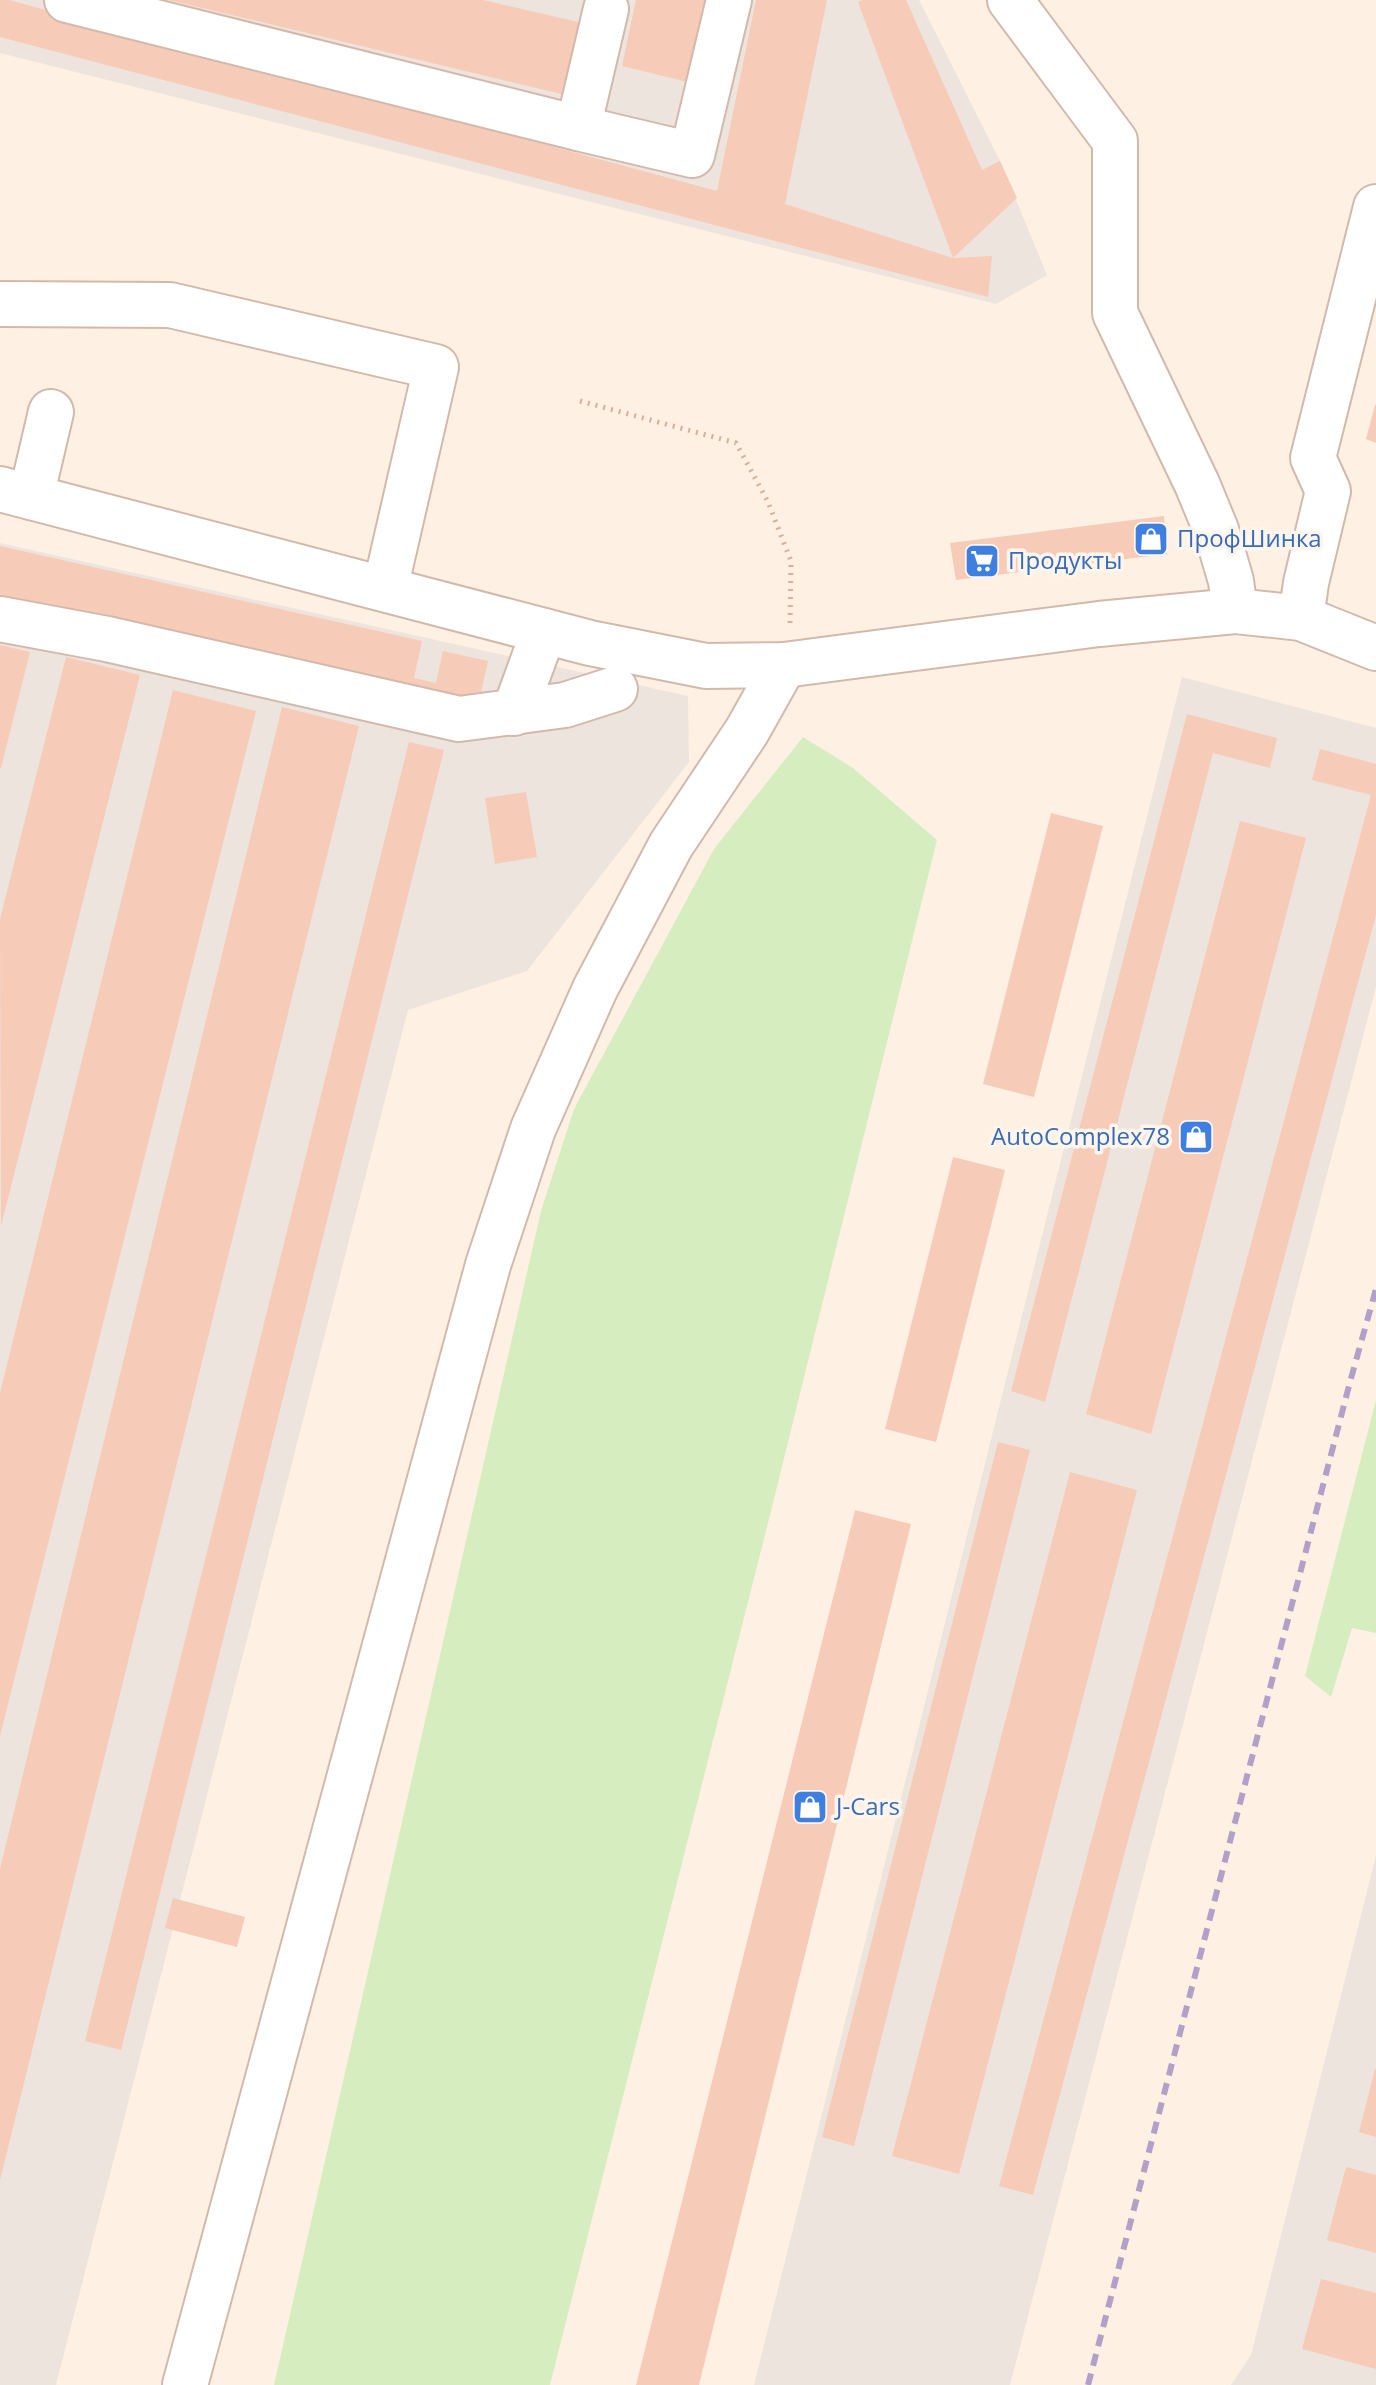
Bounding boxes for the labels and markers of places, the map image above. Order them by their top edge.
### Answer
shop icon: ПрофШинка [1132,520,1170,558]
place label: ПрофШинка [1177,521,1322,554]
supermarket icon: Продукты [963,542,1001,580]
place label: Продукты [1008,543,1123,576]
shop icon: AutoComplex78 [1177,1118,1215,1156]
place label: AutoComplex78 [991,1119,1170,1152]
shop icon: J-Cars [791,1788,829,1826]
place label: J-Cars [834,1789,900,1822]

